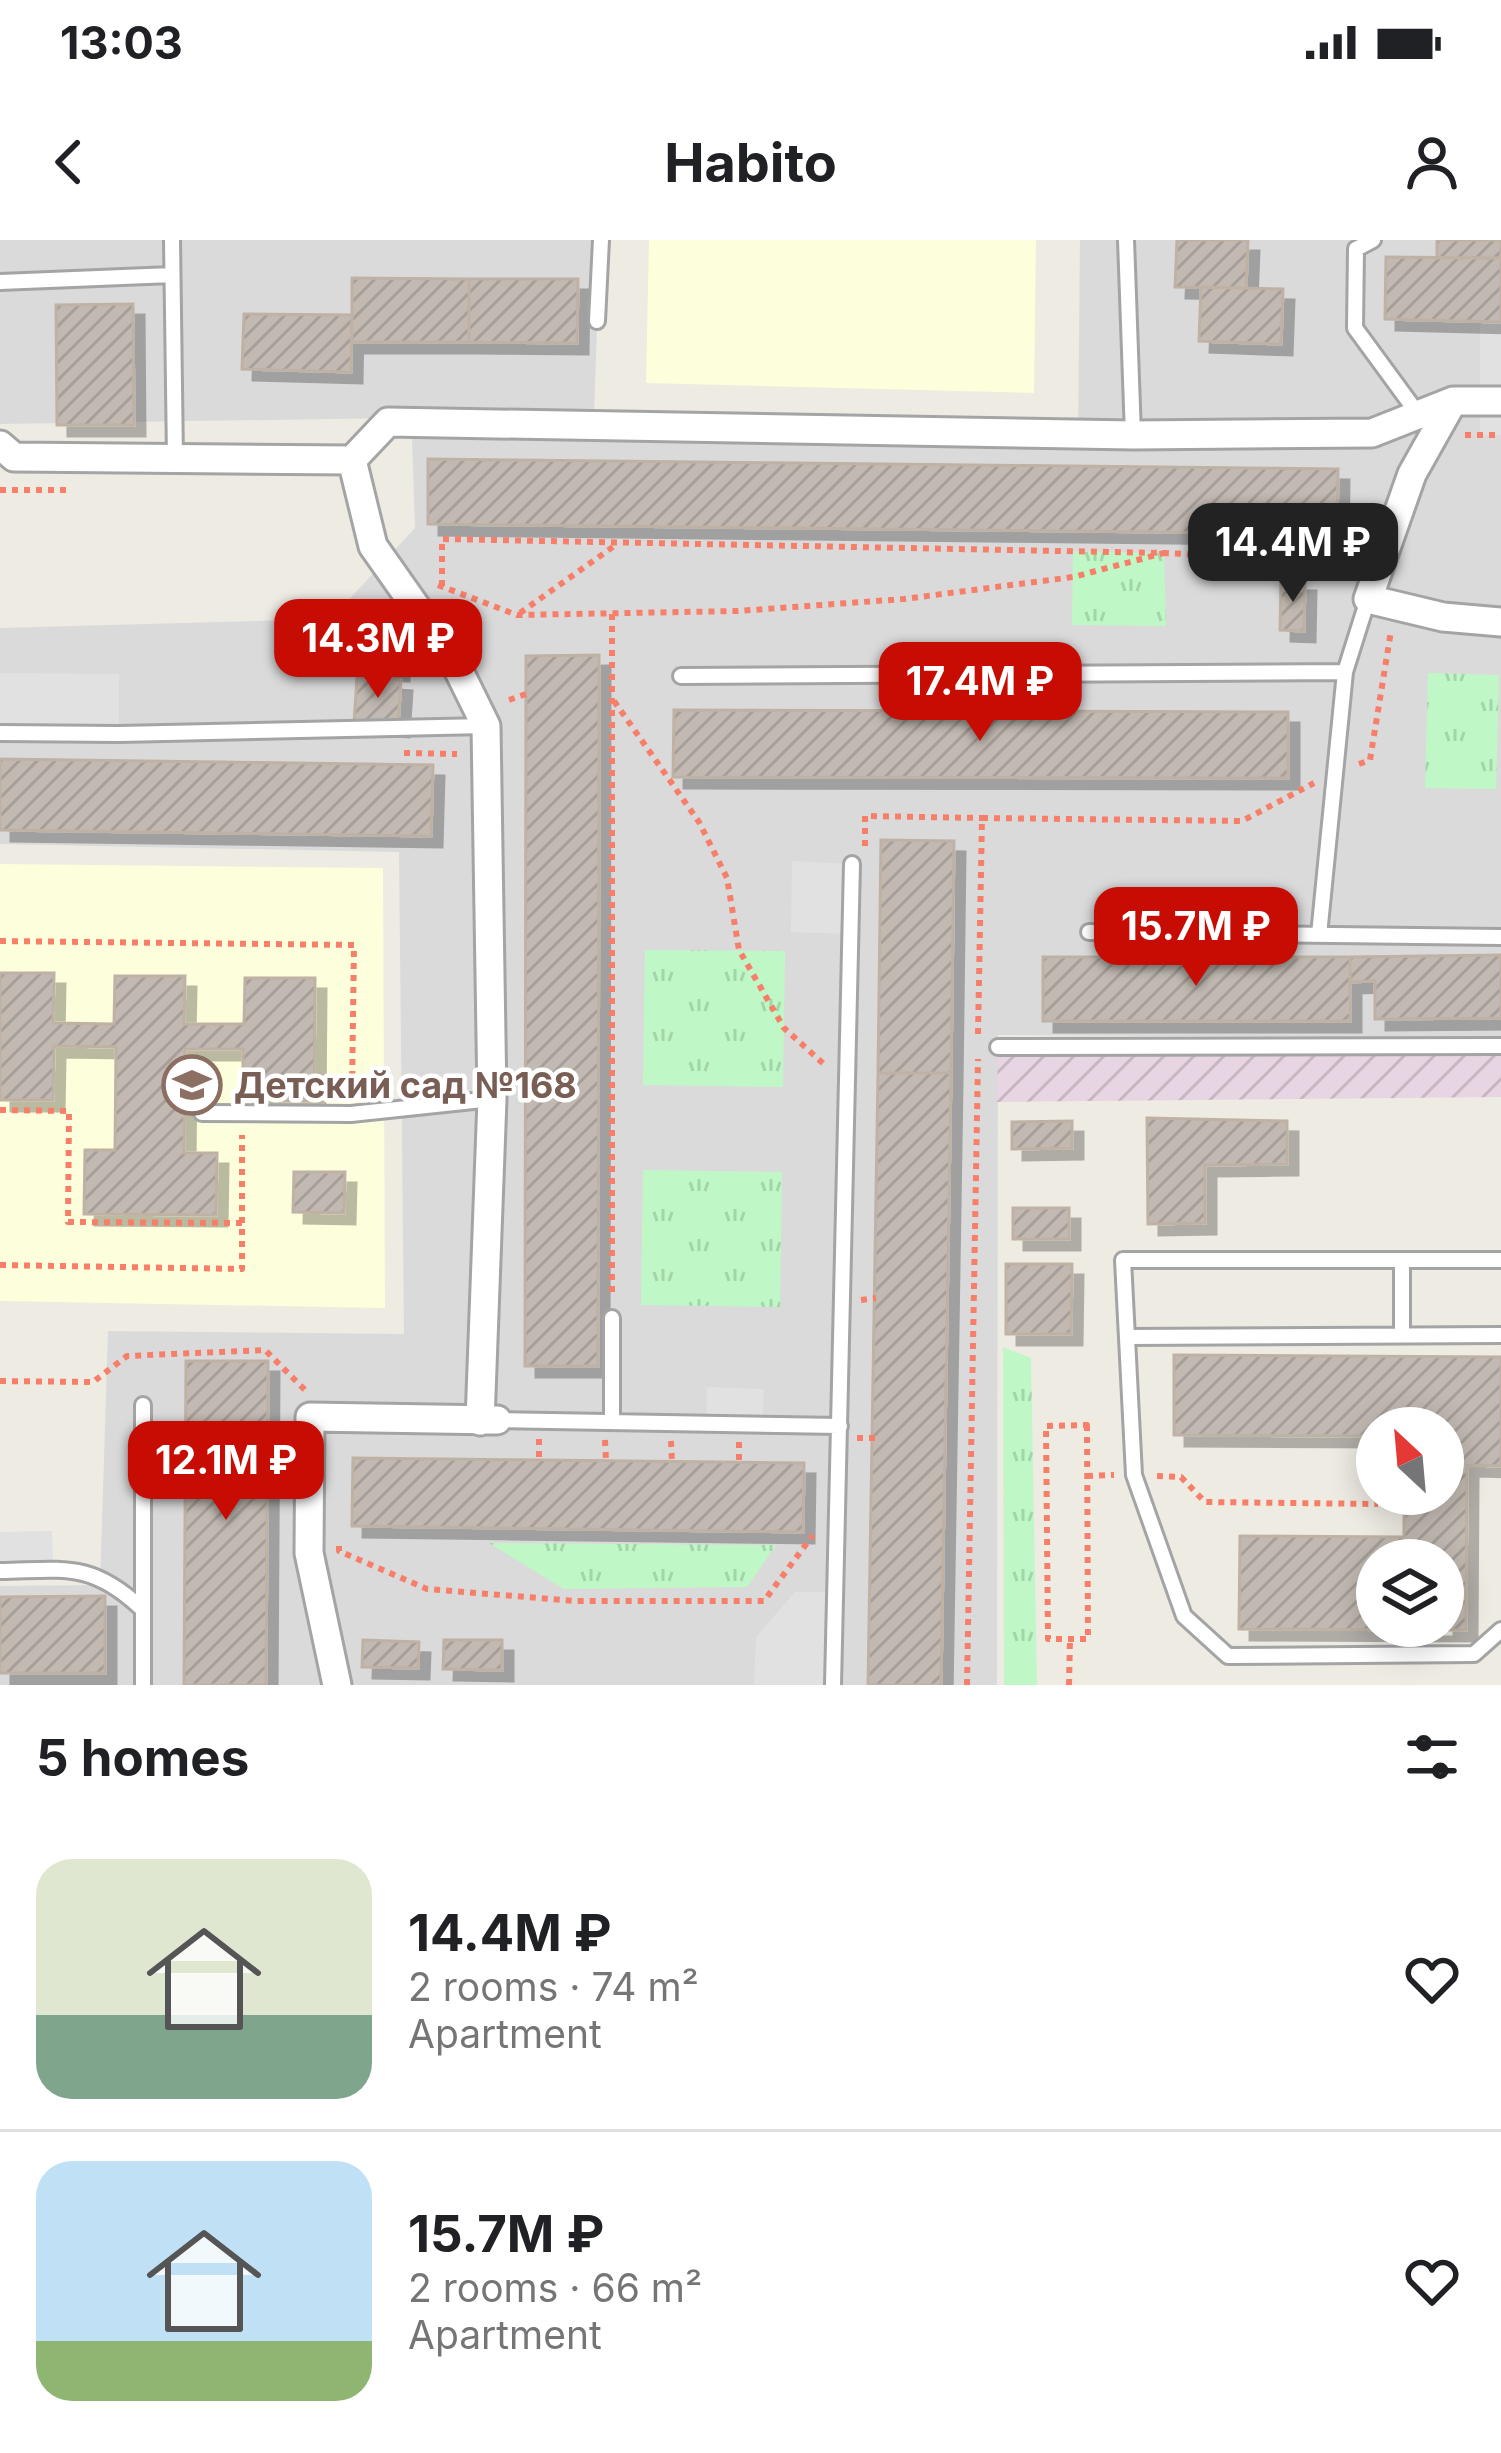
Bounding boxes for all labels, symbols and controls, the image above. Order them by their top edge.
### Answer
text: 13:03 [60,15,183,70]
icon: back [36,129,102,195]
icon: person [1399,129,1465,195]
text: Habito [664,130,837,195]
pin: 14.4M ₽ [1182,503,1404,605]
text: 14.4M ₽ [1215,518,1371,565]
pin: 14.3M ₽ [267,599,489,701]
text: 14.3M ₽ [301,614,455,661]
pin: 17.4M ₽ [869,642,1091,744]
text: 17.4M ₽ [906,657,1054,704]
pin: 15.7M ₽ [1085,887,1307,989]
text: 15.7M ₽ [1121,902,1271,949]
school or university icon: Детский сад №168 [161,1054,223,1116]
place label: Детский сад №168 [234,1063,577,1107]
north arrow [1356,1407,1464,1515]
map controls [1356,1407,1464,1647]
pin: 12.1M ₽ [115,1421,337,1523]
text: 12.1M ₽ [155,1436,297,1483]
button: layers [1356,1539,1464,1647]
icon: filters [1399,1724,1465,1790]
text: 5 homes [36,1727,249,1788]
text: 14.4M ₽ [408,1902,612,1963]
icon: home [132,1907,276,2051]
icon: heart [1399,1946,1465,2012]
text: 2 rooms · 74 m² [408,1963,699,2010]
text: Apartment [408,2010,602,2057]
text: 15.7M ₽ [408,2203,604,2264]
icon: home [132,2209,276,2353]
icon: heart [1399,2248,1465,2314]
text: 2 rooms · 66 m² [408,2264,702,2311]
text: Apartment [408,2311,602,2358]

